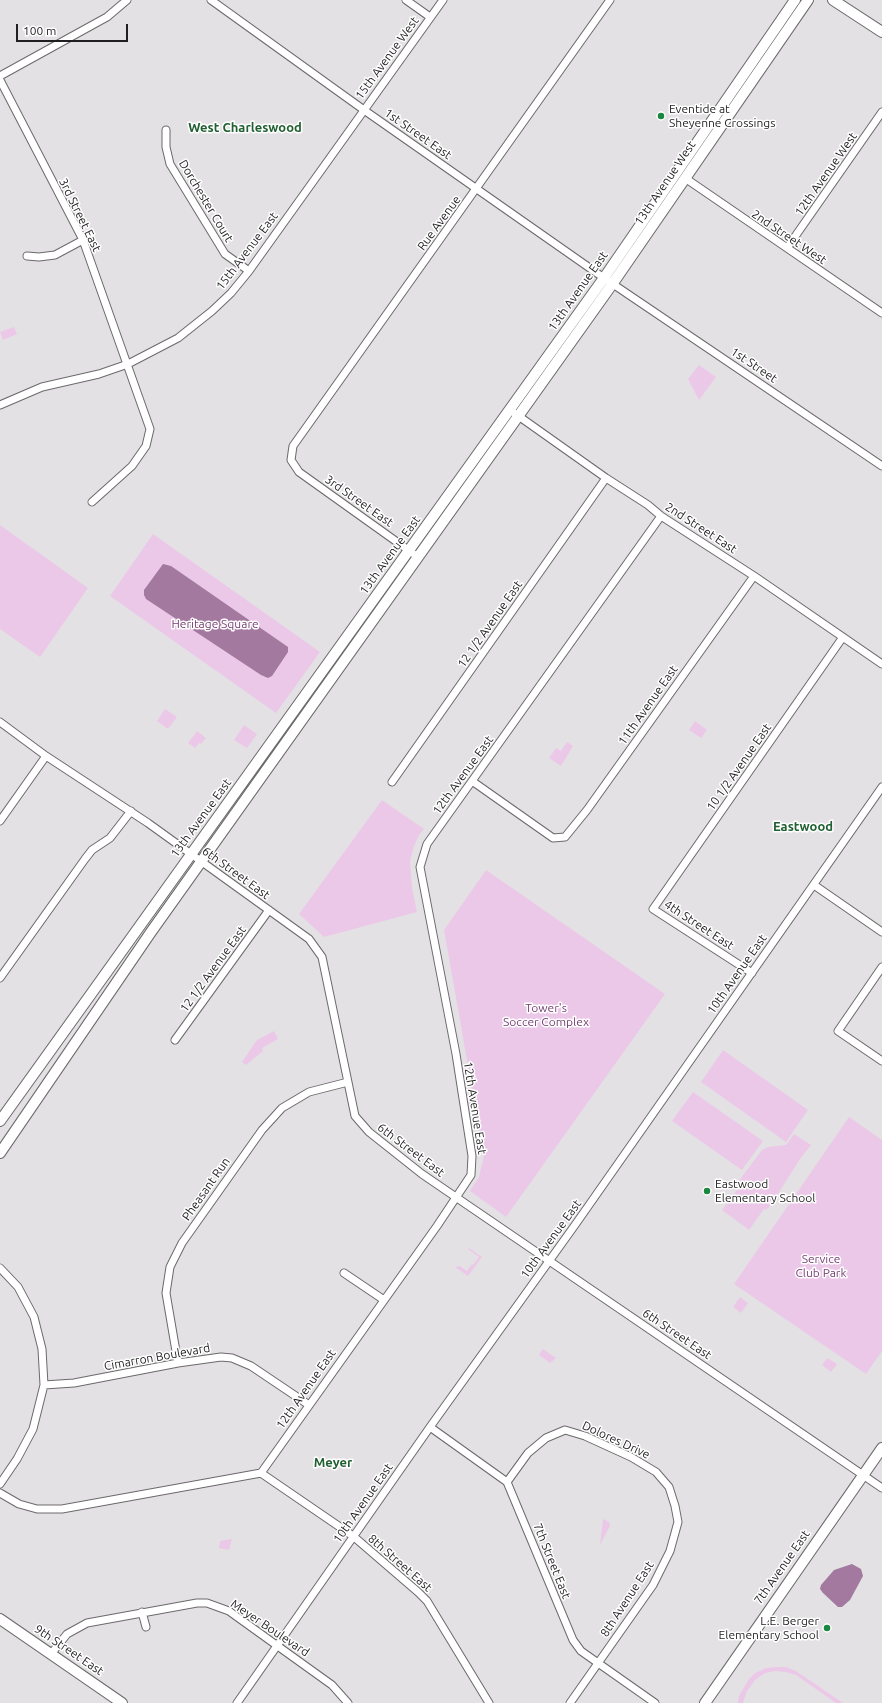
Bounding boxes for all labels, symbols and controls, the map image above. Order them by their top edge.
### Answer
street label: 15th Avenue West [352,14,422,102]
scale bar [18,16,130,42]
text: 100 m [23,24,56,37]
place label: Eventide at Sheyenne Crossings [669,102,775,130]
street label: 1st Street East [382,106,454,162]
marker: Eventide at Sheyenne Crossings [656,111,666,121]
district label: West Charleswood [188,120,302,136]
street label: 12th Avenue West [792,130,860,218]
street label: 13th Avenue West [631,138,699,228]
street label: Dorchester Court [176,157,236,245]
street label: 3rd Street East [56,176,104,254]
street label: Rue Avenue [414,193,464,253]
street label: 2nd Street West [749,207,829,267]
street label: 15th Avenue East [213,209,281,293]
street label: 13th Avenue East [545,248,611,334]
street label: 1st Street [728,344,780,386]
street label: 3rd Street East [322,472,396,530]
street label: 2nd Street East [663,500,739,556]
street label: 13th Avenue East [357,513,423,597]
street label: 12 1/2 Avenue East [455,578,525,670]
park label: Heritage Square [171,617,259,631]
street label: 11th Avenue East [615,662,681,748]
street label: 10 1/2 Avenue East [704,721,774,813]
street label: 12th Avenue East [430,733,496,817]
street label: 13th Avenue East [168,776,234,860]
district label: Eastwood [773,819,833,835]
street label: 6th Street East [199,844,273,902]
street label: 4th Street East [661,897,737,953]
street label: 12 1/2 Avenue East [177,923,249,1015]
street label: 10th Avenue East [704,931,770,1017]
park label: Tower's Soccer Complex [503,1001,589,1029]
street label: 12th Avenue East [461,1061,489,1155]
street label: 6th Street East [375,1120,447,1180]
street label: Pheasant Run [179,1155,233,1223]
place label: Eastwood Elementary School [715,1177,815,1205]
marker: Eastwood Elementary School [702,1186,712,1196]
street label: 10th Avenue East [518,1197,584,1281]
park label: Service Club Park [796,1252,846,1280]
street label: 6th Street East [640,1306,714,1362]
street label: Cimarron Boulevard [103,1341,211,1373]
street label: 12th Avenue East [273,1346,339,1432]
street label: Dolores Drive [580,1418,652,1462]
district label: Meyer [314,1455,352,1471]
street label: 10th Avenue East [330,1460,396,1546]
street label: 7th Street East [530,1521,574,1601]
street label: 7th Avenue East [751,1527,813,1607]
street label: 8th Street East [365,1531,435,1595]
street label: 8th Avenue East [597,1559,657,1639]
street label: Meyer Boulevard [228,1596,312,1660]
place label: L.E. Berger Elementary School [719,1614,819,1642]
street label: 9th Street East [32,1622,106,1678]
marker: L.E. Berger Elementary School [822,1623,832,1633]

